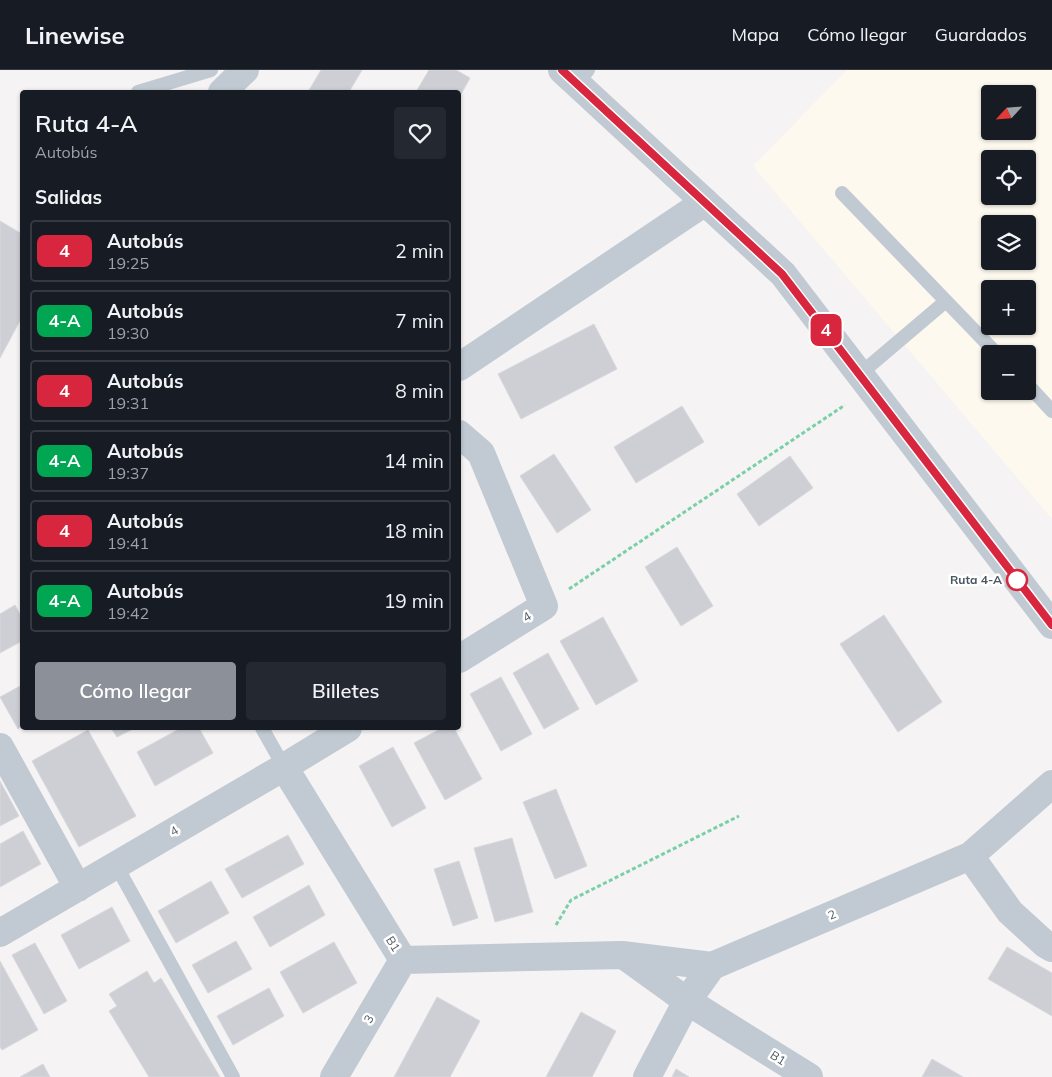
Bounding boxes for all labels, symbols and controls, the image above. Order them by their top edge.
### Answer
text: Linewise [25,20,125,50]
text: Mapa [731,23,779,46]
text: Cómo llegar [807,23,907,46]
text: Guardados [935,23,1027,46]
north arrow [981,85,1036,140]
map controls [981,85,1036,400]
button: heart [394,107,446,159]
text: Ruta 4-A [35,108,138,138]
text: Autobús [35,142,97,162]
button: locate [981,150,1036,205]
text: Salidas [35,185,102,209]
button: layers [981,215,1036,270]
text: Autobús [107,229,184,253]
text: 4 [59,239,70,262]
text: 2 min [395,239,444,263]
text: 19:25 [107,253,149,273]
button: + [981,280,1036,335]
text: Autobús [107,299,184,323]
text: 4-A [49,309,80,332]
text: 7 min [395,309,444,333]
line badge: 4 [810,314,842,346]
text: 4 [821,318,831,341]
text: 19:30 [107,323,149,343]
button: − [981,345,1036,400]
text: Autobús [107,369,184,393]
text: 4 [59,379,70,402]
text: 8 min [395,379,444,403]
text: 19:31 [107,393,149,413]
text: Autobús [107,439,184,463]
text: 4-A [49,449,80,472]
text: 14 min [384,449,444,473]
text: 19:37 [107,463,149,483]
text: Autobús [107,509,184,533]
text: 4 [59,519,70,542]
text: 18 min [384,519,444,543]
text: 19:41 [107,533,149,553]
marker: Ruta 4-A [1006,569,1028,591]
place label: Ruta 4-A [950,572,1002,587]
text: Autobús [107,579,184,603]
text: 4-A [49,589,80,612]
text: 19 min [384,589,444,613]
text: 19:42 [107,603,149,623]
street label: 4 [520,608,534,625]
button: Cómo llegar [35,662,236,720]
button: Billetes [246,662,446,720]
street label: 4 [167,822,181,839]
street label: 2 [826,906,838,923]
street label: B1 [383,933,404,954]
street label: 3 [360,1012,377,1026]
street label: B1 [768,1047,789,1068]

